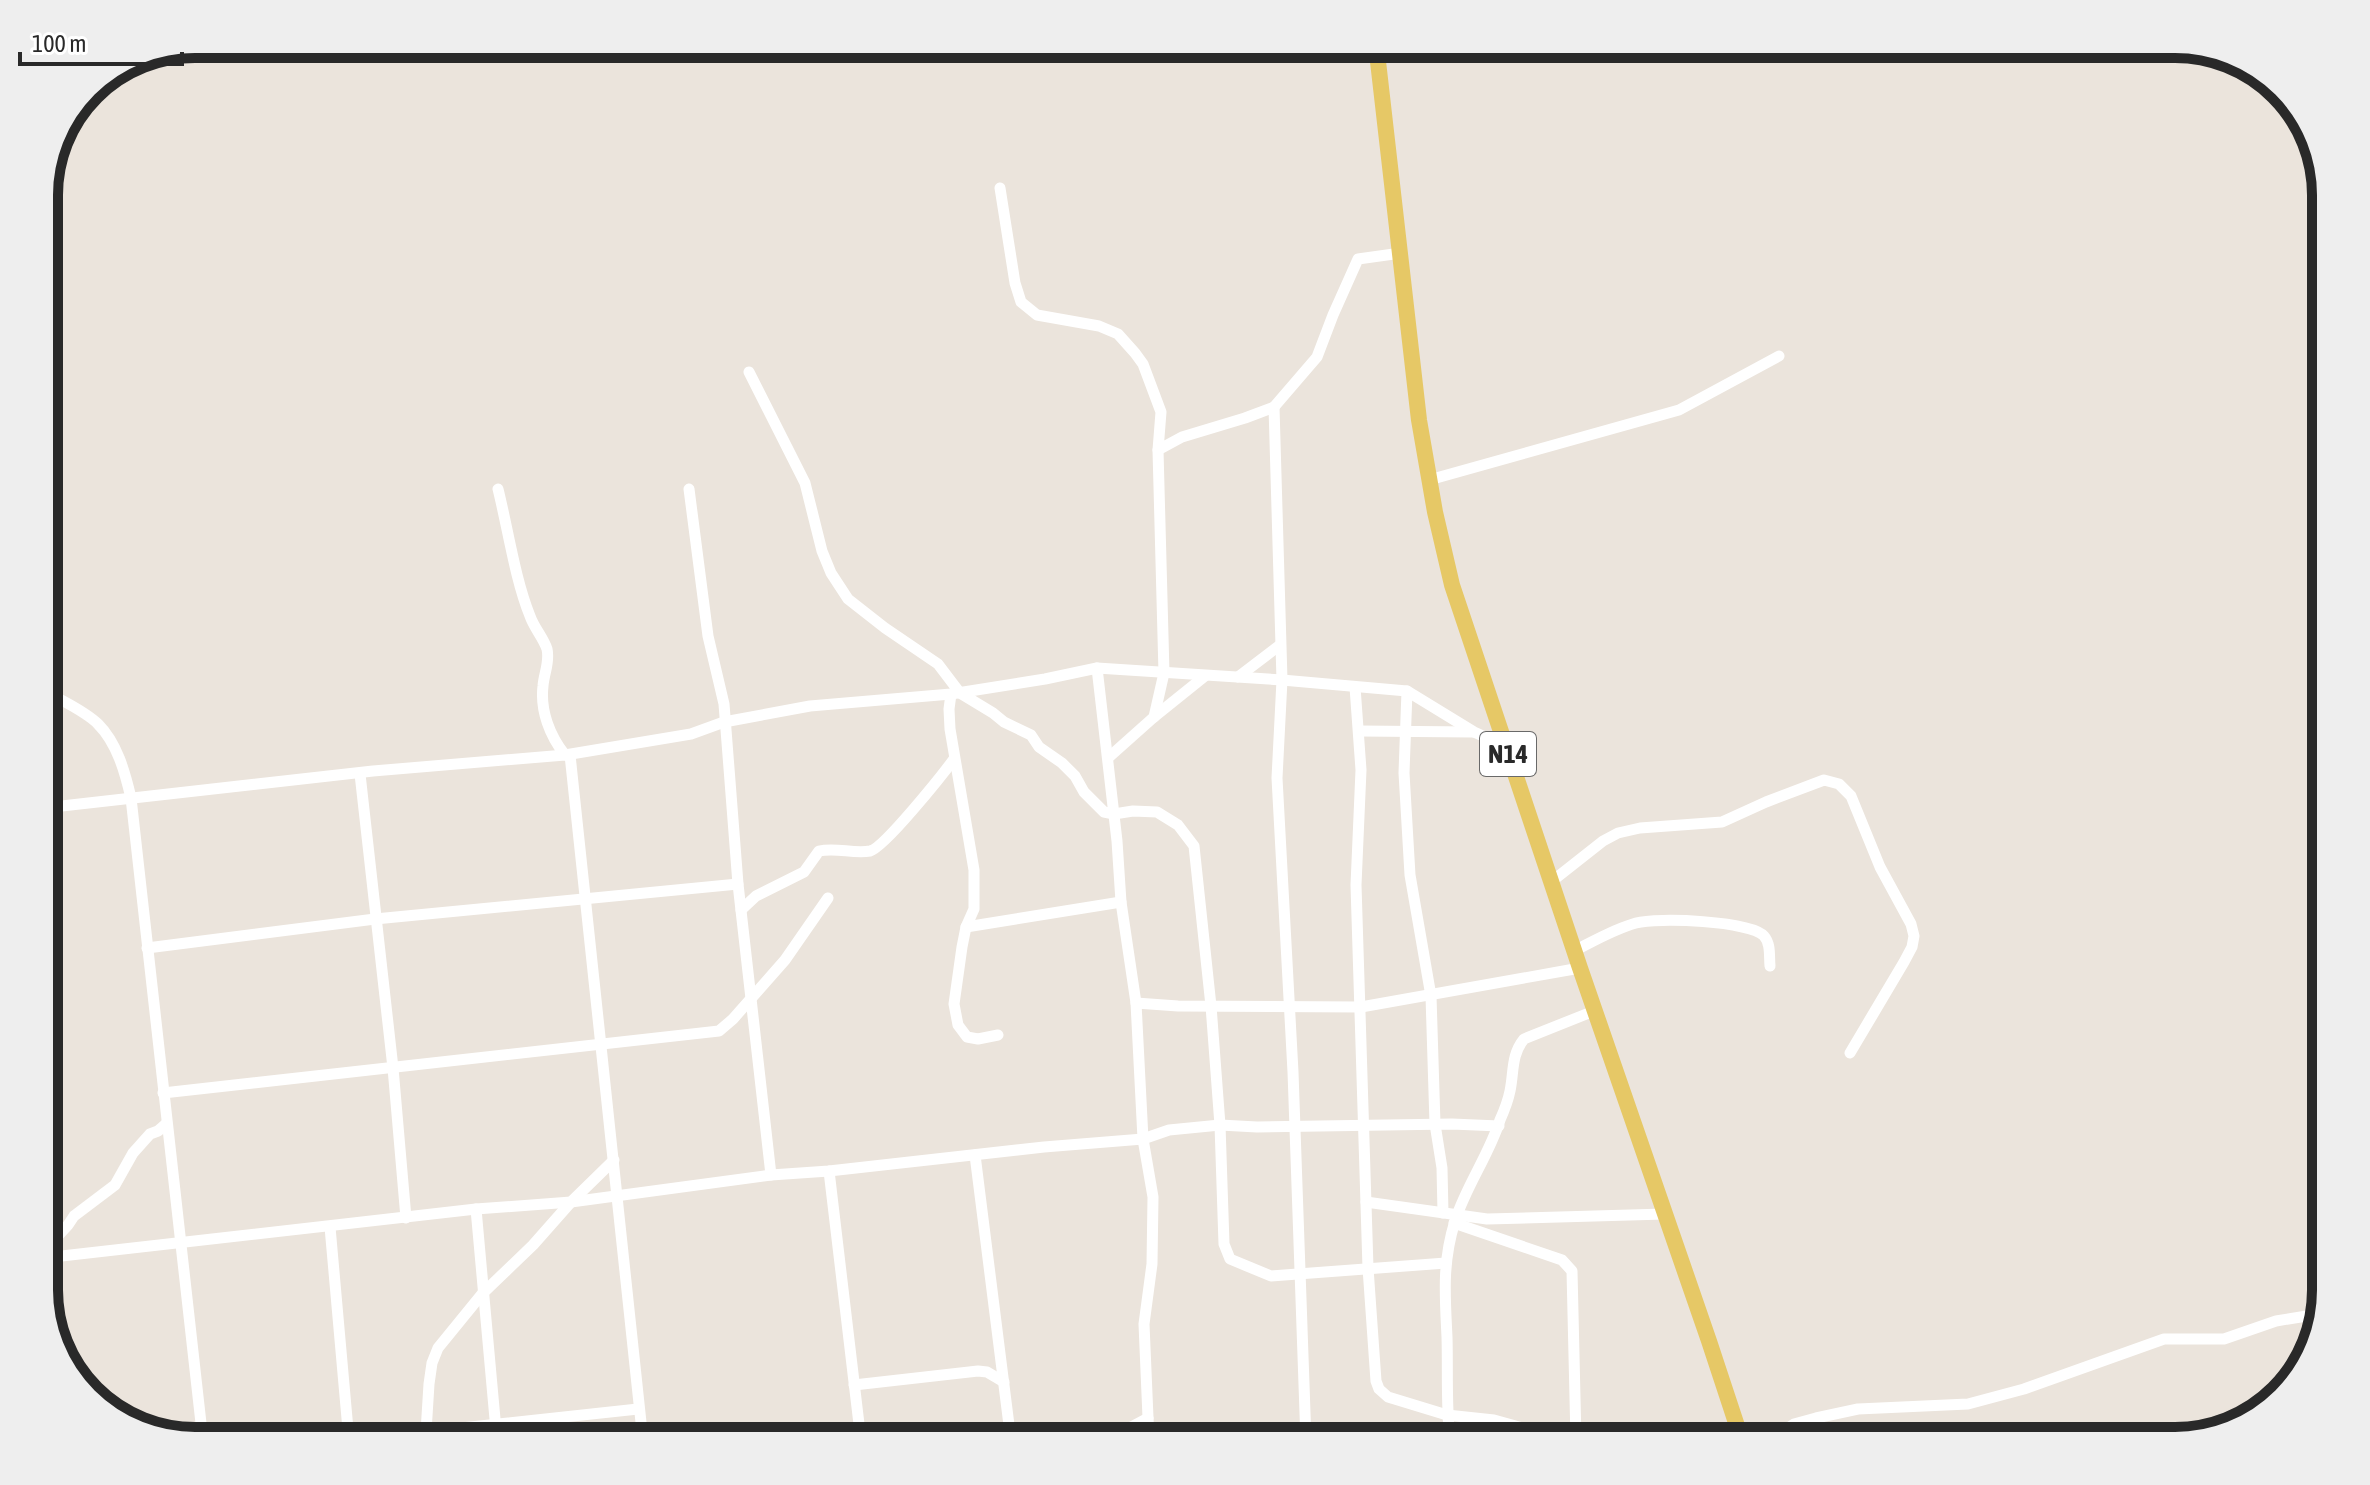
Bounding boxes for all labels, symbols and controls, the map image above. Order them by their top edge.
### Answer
scale bar [20,16,182,66]
text: 100 m [32,30,86,57]
road number: N14 [1480,732,1536,776]

